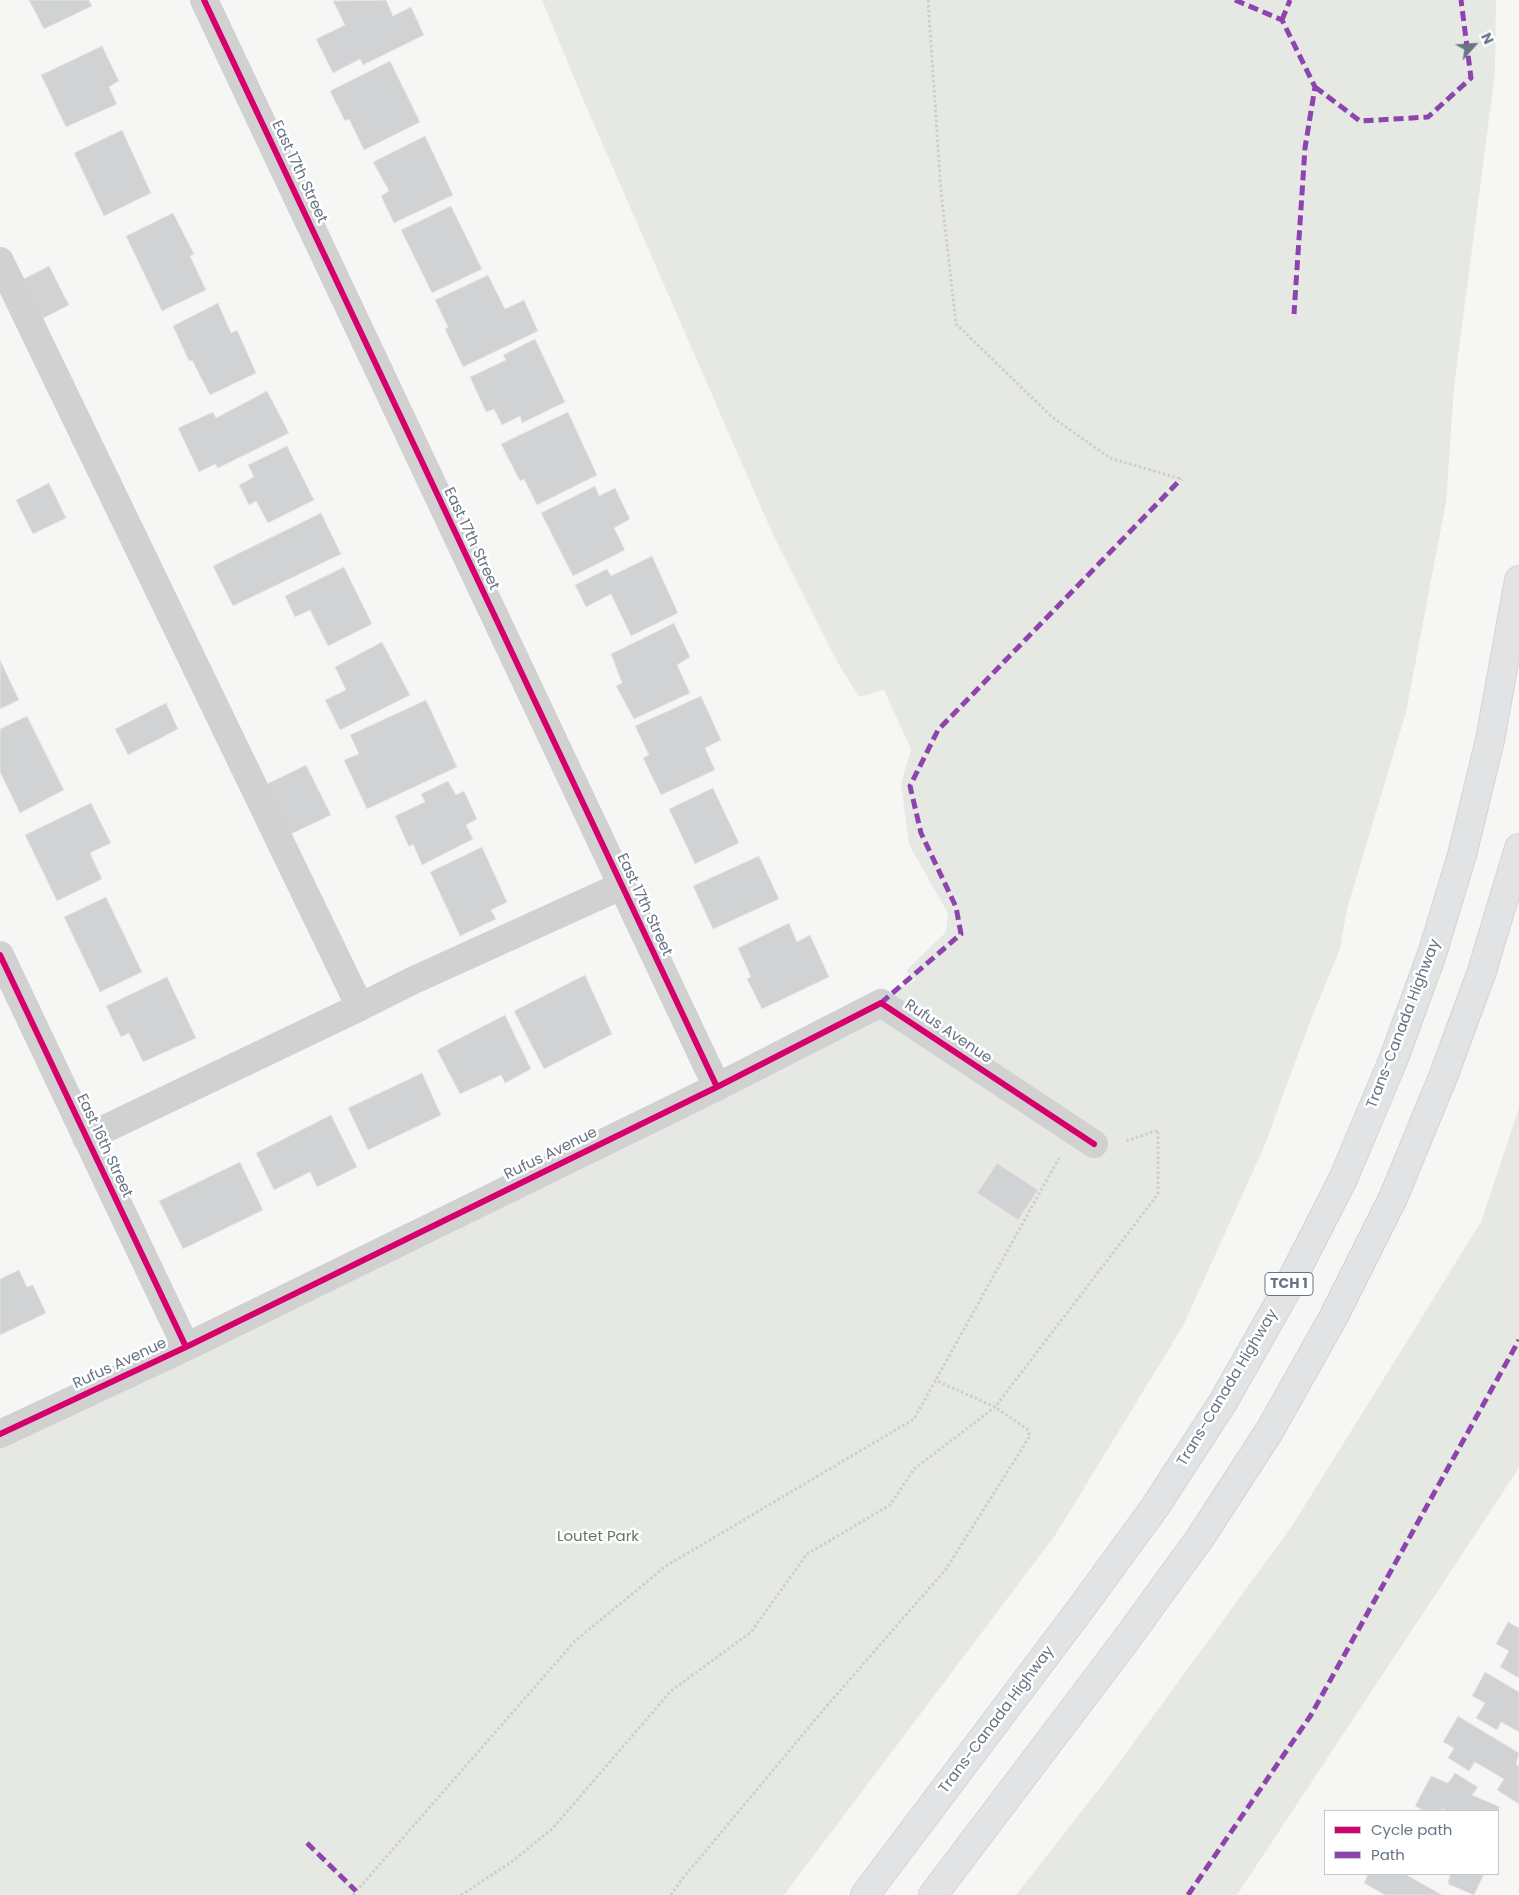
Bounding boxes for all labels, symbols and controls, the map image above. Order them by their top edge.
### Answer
north arrow [1449,20,1499,70]
text: N [1476,29,1499,48]
street label: East 17th Street [267,118,331,226]
street label: East 17th Street [439,485,503,593]
street label: East 17th Street [612,851,676,959]
street label: Trans-Canada Highway [1363,937,1445,1111]
street label: Rufus Avenue [901,996,995,1068]
street label: East 16th Street [72,1091,136,1201]
street label: Rufus Avenue [501,1124,601,1184]
road number: TCH 1 [1265,1272,1313,1296]
street label: Trans-Canada Highway [1174,1306,1282,1470]
street label: Rufus Avenue [70,1334,170,1394]
park label: Loutet Park [557,1528,639,1546]
street label: Trans-Canada Highway [936,1643,1058,1797]
legend [1324,1810,1499,1875]
text: Cycle path [1371,1819,1452,1840]
text: Path [1371,1844,1405,1865]

